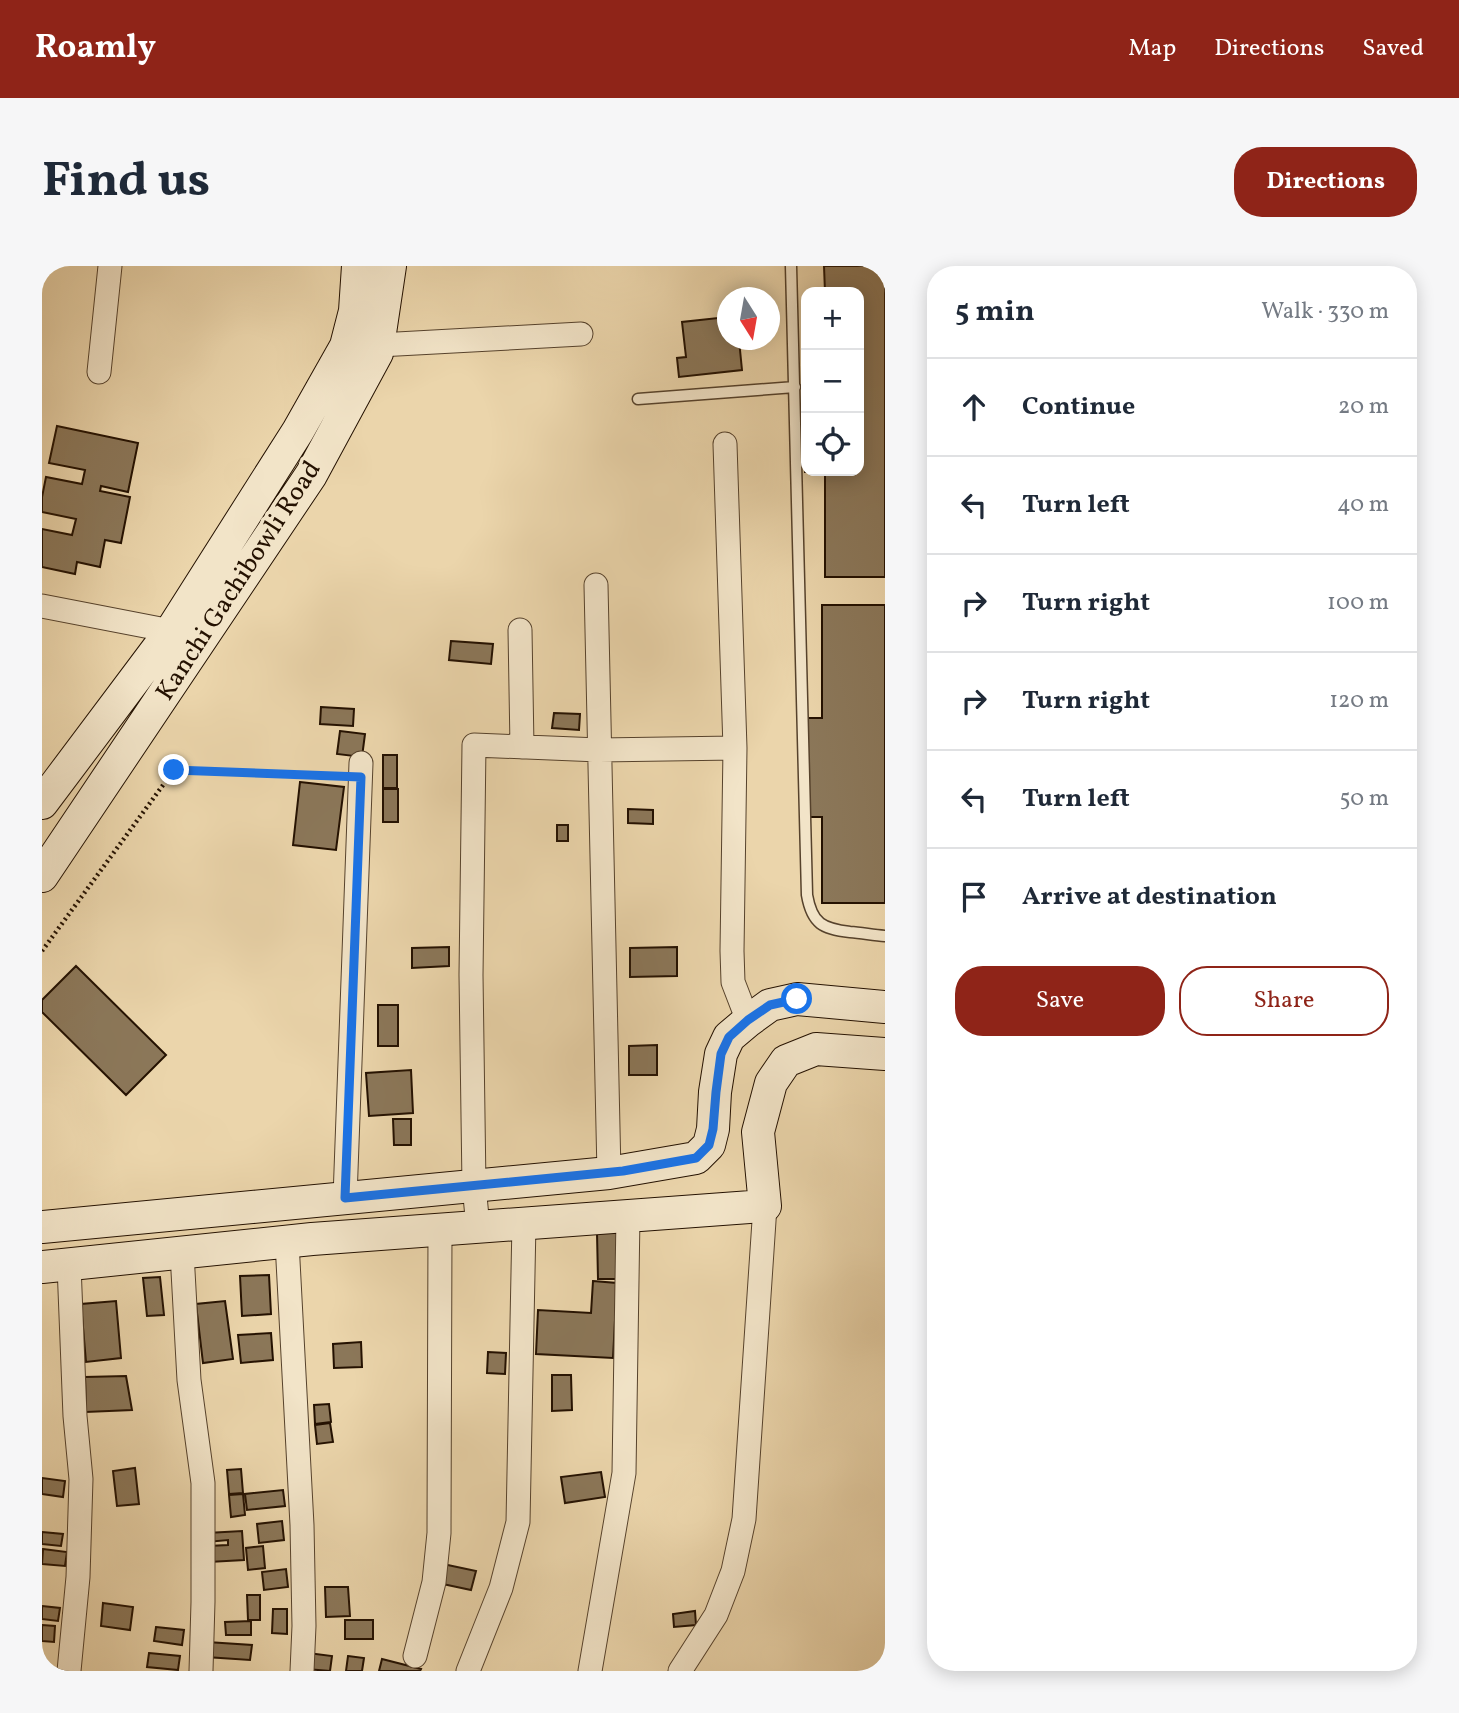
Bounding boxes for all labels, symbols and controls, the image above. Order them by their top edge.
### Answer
text: Roamly [35,26,156,72]
text: Map [1128,32,1176,66]
text: Directions [1214,32,1324,66]
text: Saved [1362,32,1424,66]
button: Directions [1234,147,1417,217]
text: Find us [42,148,210,217]
north arrow [717,287,780,350]
map controls [801,287,864,476]
button: + [801,287,864,350]
text: 5 min [955,291,1035,333]
text: Walk · 330 m [1261,296,1389,328]
button: − [801,350,864,413]
icon: ahead [955,388,993,426]
text: Continue [1022,389,1135,425]
text: 20 m [1338,391,1389,423]
button: locate [801,413,864,476]
street label: Kanchi Gachibowli Road [148,454,330,708]
icon: left [955,486,993,524]
text: Turn left [1022,487,1130,523]
text: 40 m [1337,489,1389,521]
icon: right [955,584,993,622]
text: Turn right [1022,585,1150,621]
text: 100 m [1327,587,1389,619]
icon: right [955,682,993,720]
text: Turn right [1022,683,1150,719]
text: 120 m [1329,685,1389,717]
route end [158,754,189,785]
icon: left [955,780,993,818]
text: Turn left [1022,781,1130,817]
text: 50 m [1340,783,1389,815]
icon: arrive [955,878,993,916]
text: Arrive at destination [1022,879,1277,915]
button: Save [955,966,1165,1036]
button: Share [1179,966,1389,1036]
route start [781,983,812,1014]

